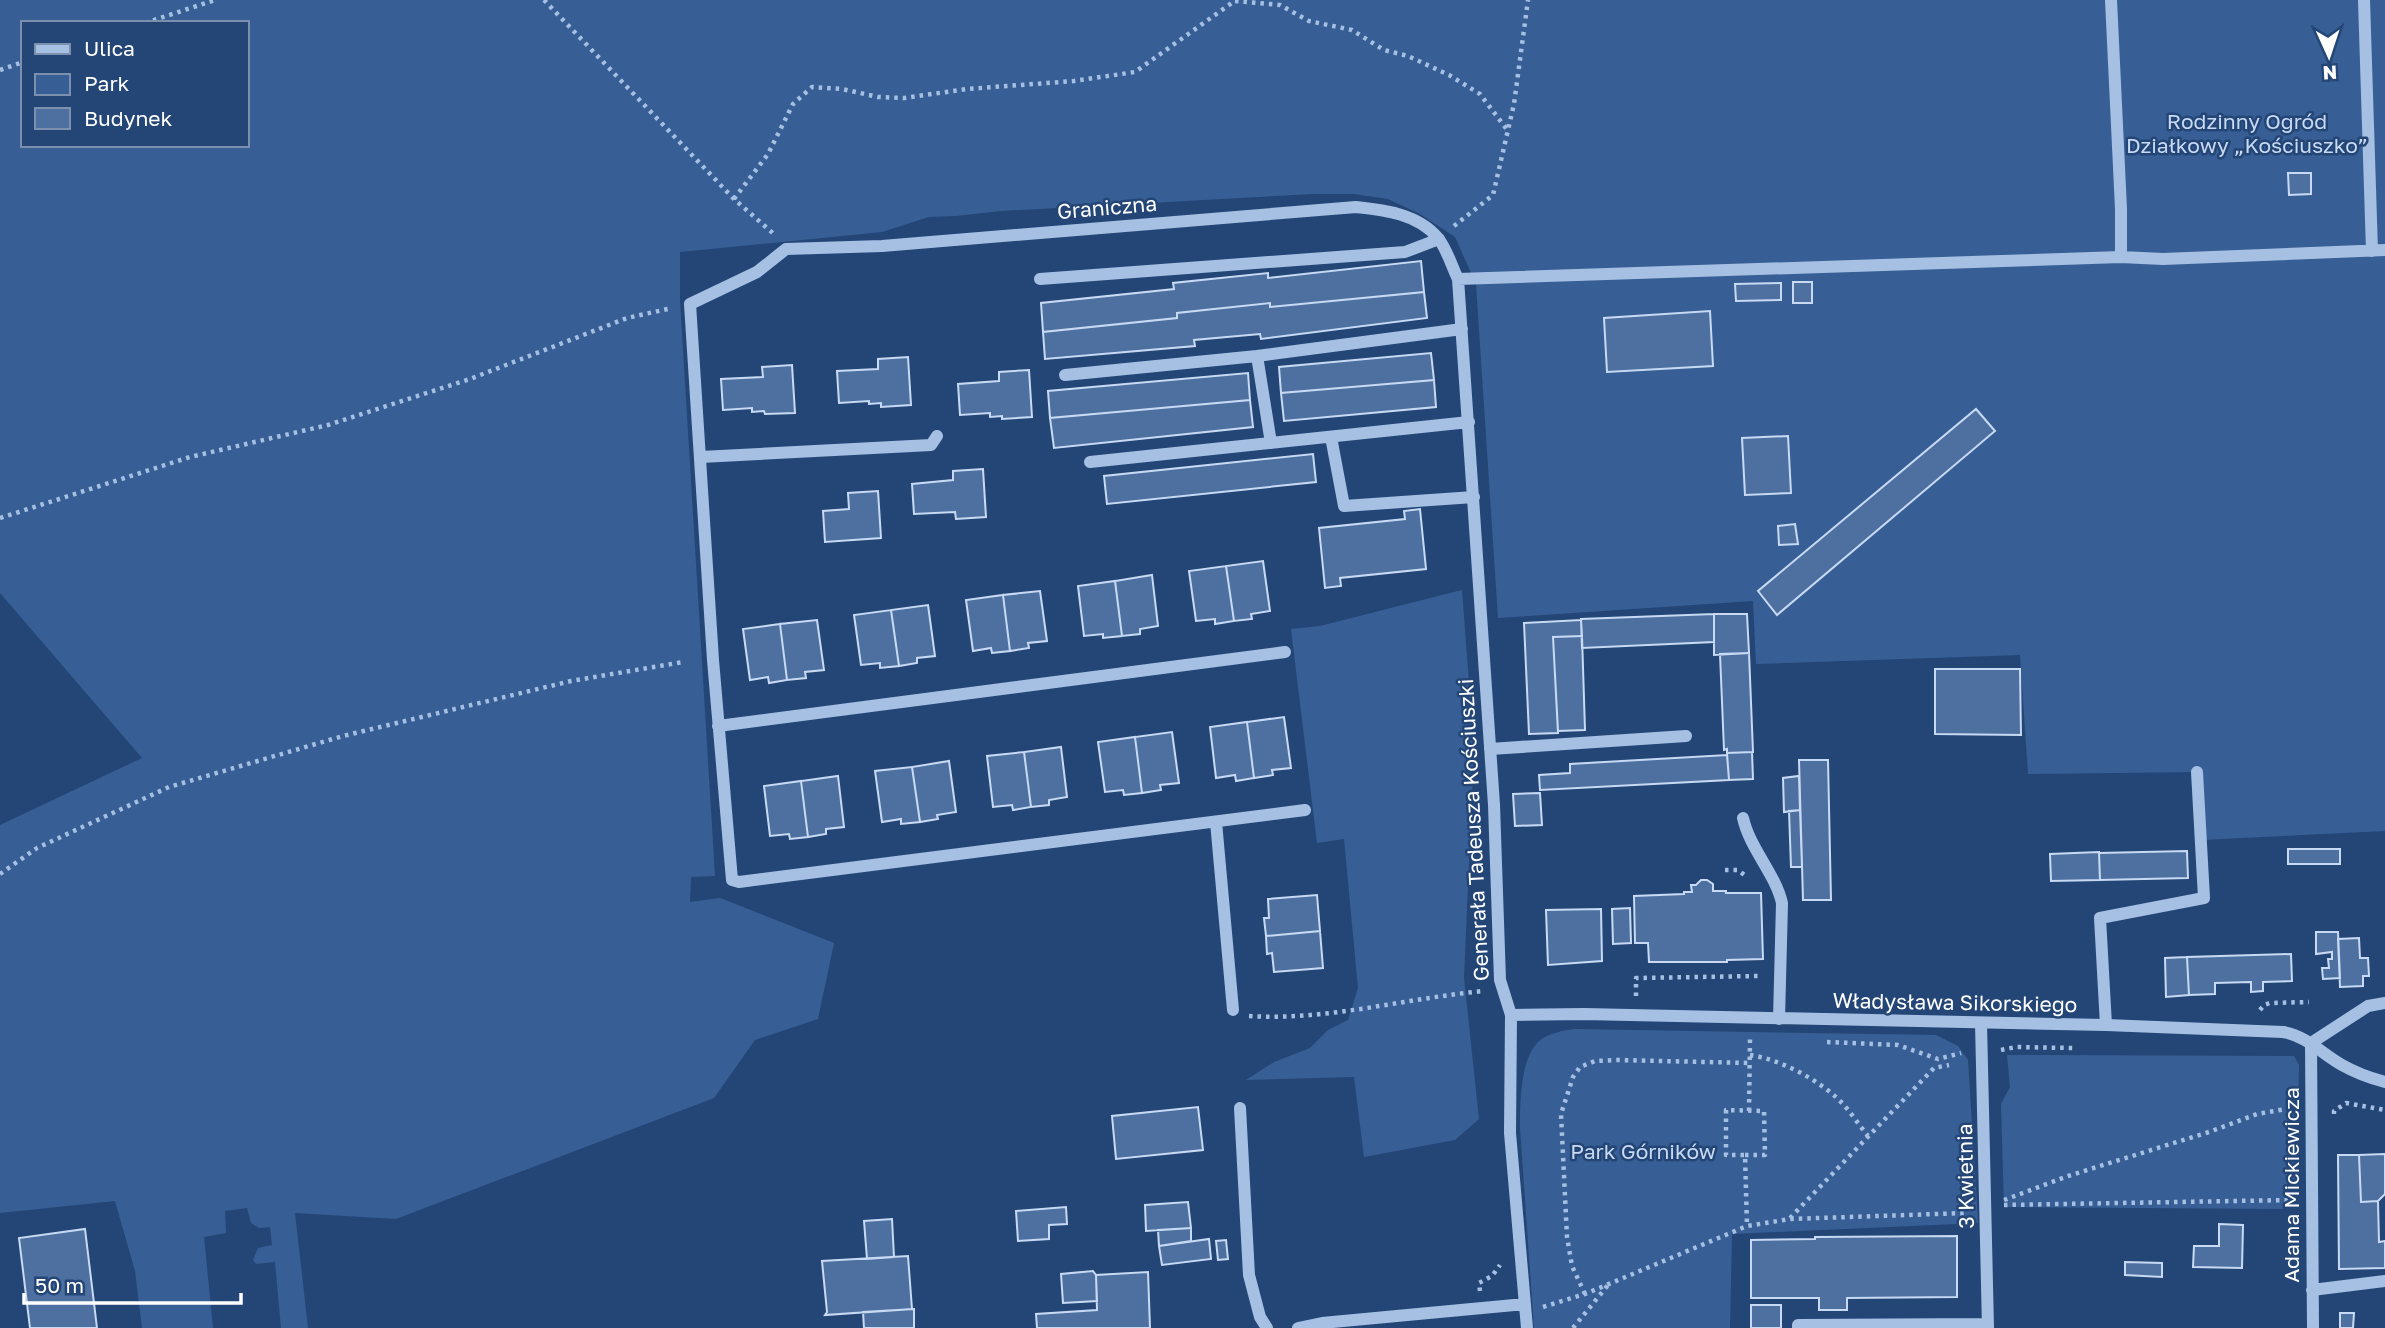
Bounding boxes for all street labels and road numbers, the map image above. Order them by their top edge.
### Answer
street label: Graniczna [1056,190,1158,224]
street label: Generała Tadeusza Kościuszki [1452,678,1494,982]
street label: Władysława Sikorskiego [1832,987,2078,1017]
street label: Adama Mickiewicza [2278,1087,2304,1283]
street label: 3 Kwietnia [1951,1123,1979,1229]

